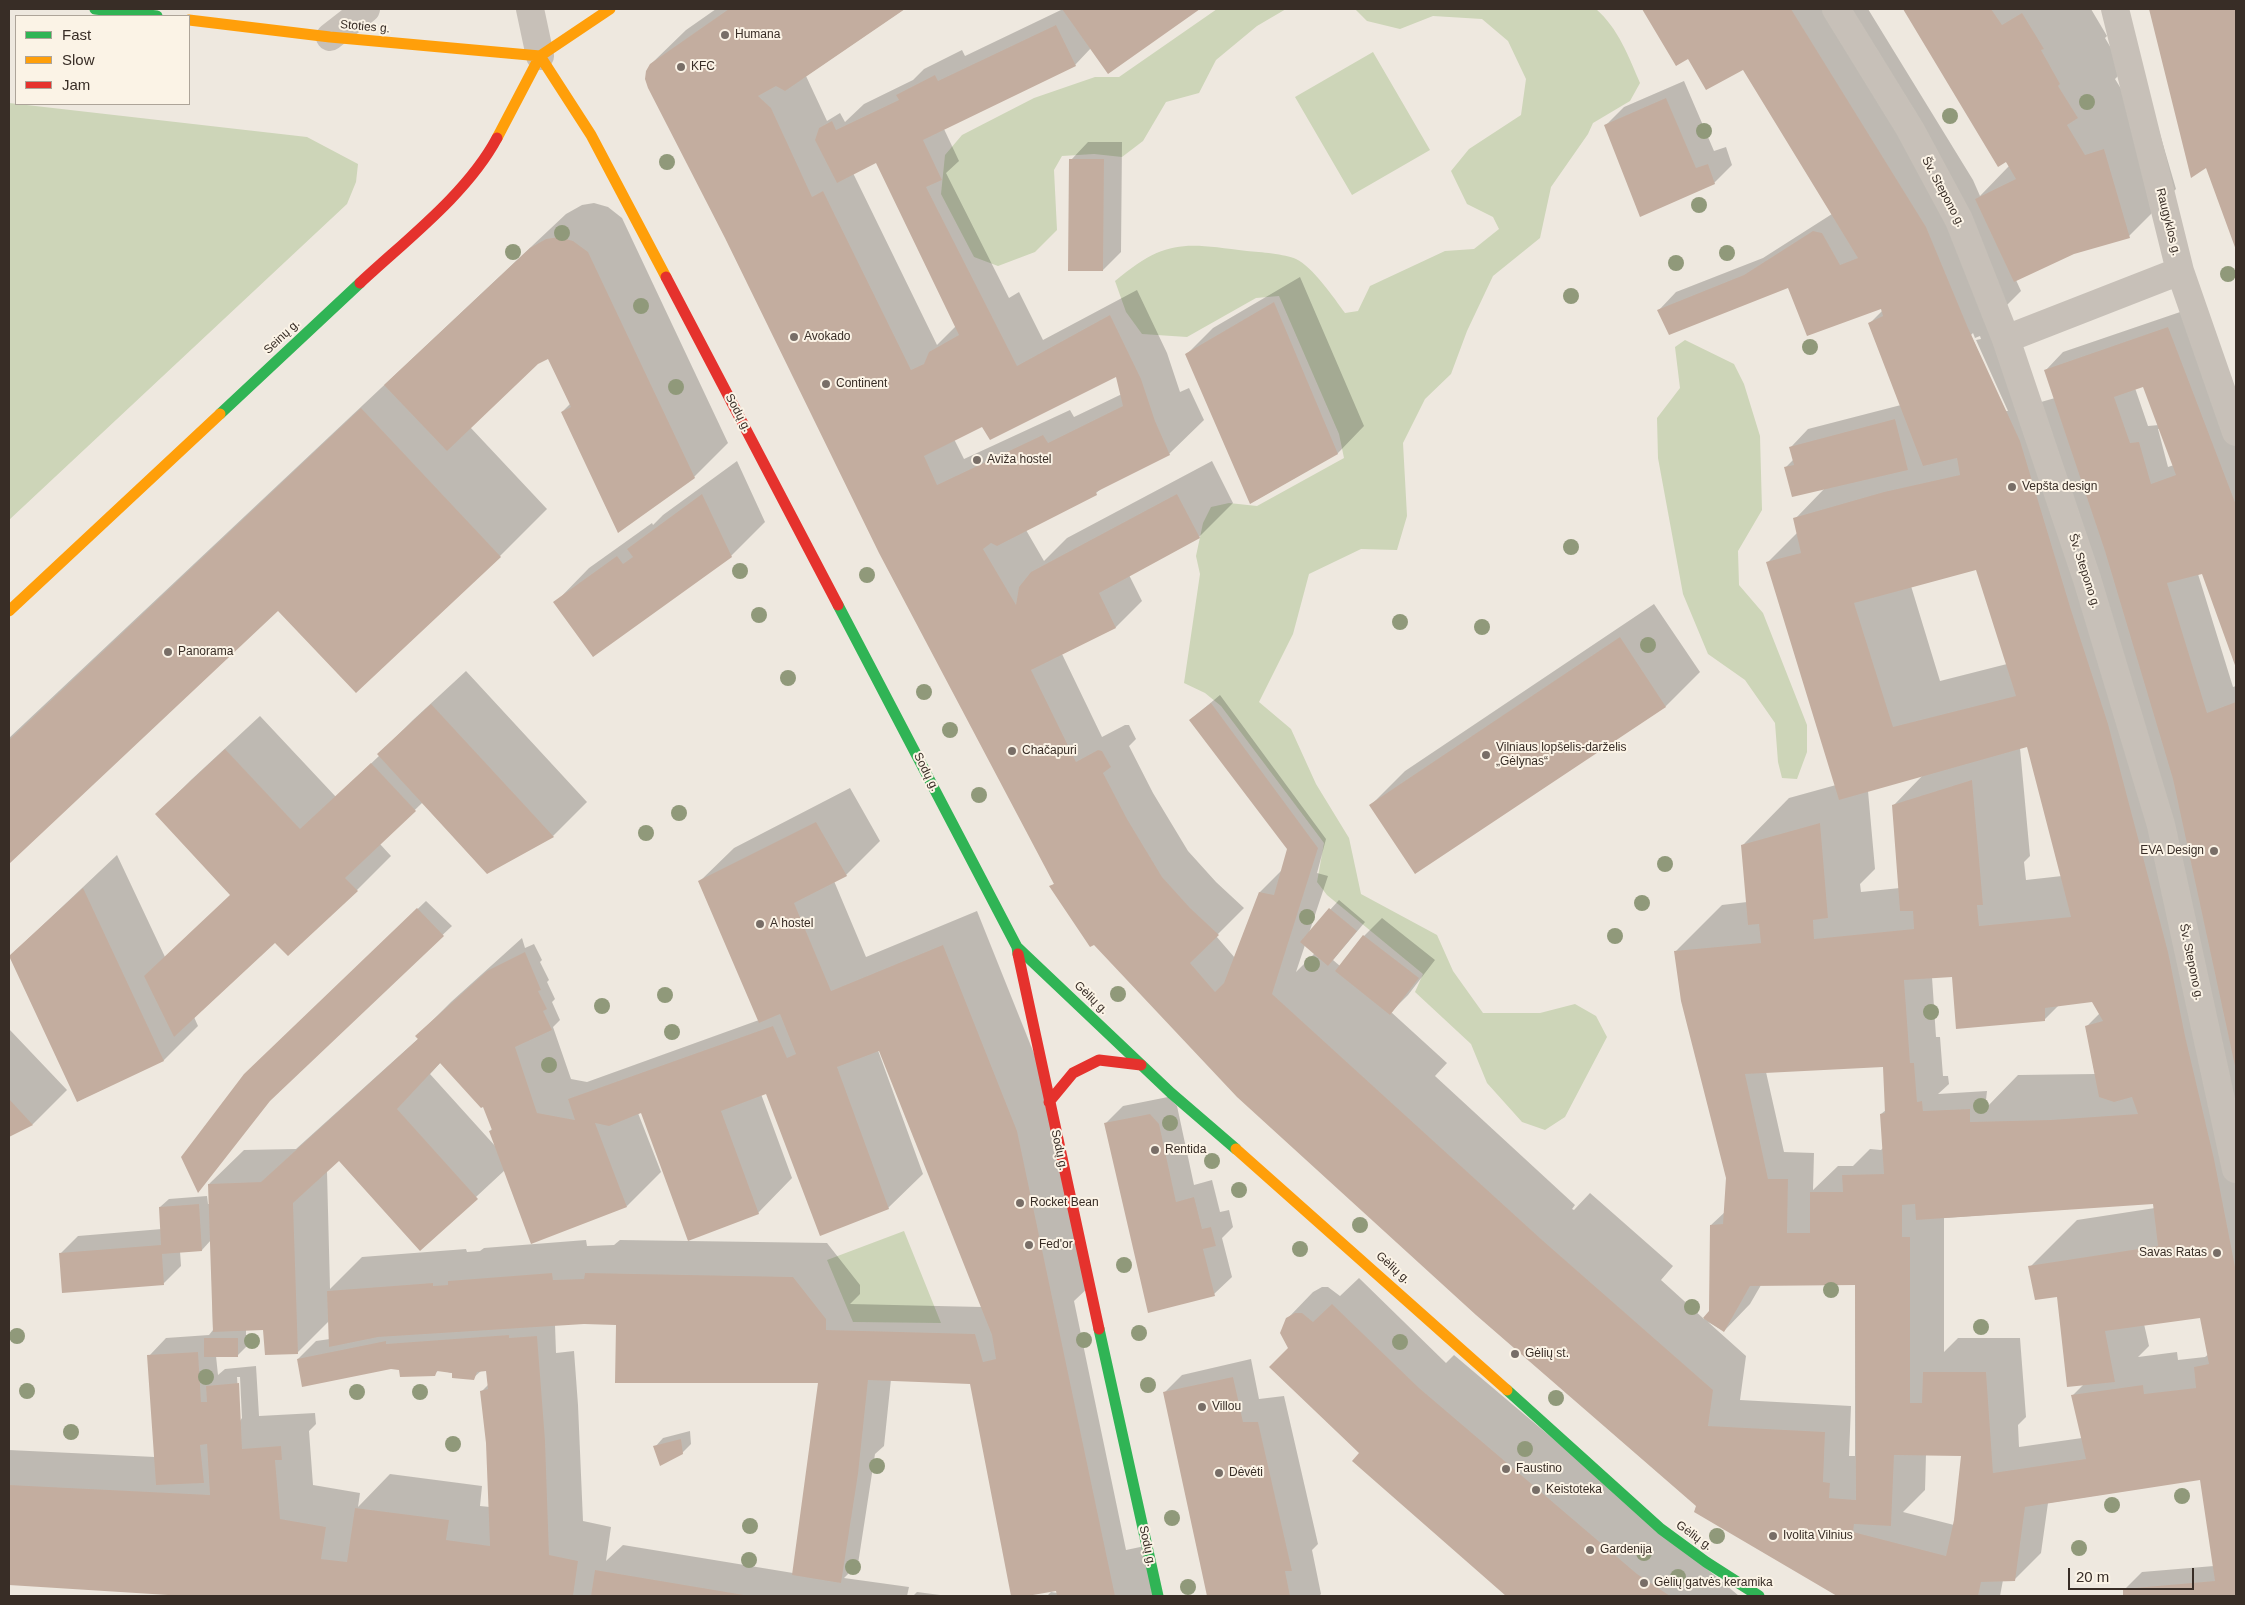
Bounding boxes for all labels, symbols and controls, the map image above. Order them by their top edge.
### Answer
legend [15,15,190,105]
street label: Stoties g. [339,18,391,36]
text: Fast [62,26,91,43]
place label: Humana [735,28,780,42]
marker: Humana [719,29,731,41]
text: Slow [62,51,95,68]
place label: KFC [691,60,715,74]
marker: KFC [675,61,687,73]
text: Jam [62,76,90,93]
street label: Šv. Stepono g. [1918,154,1968,230]
street label: Raugyklos g. [2153,187,2183,257]
street label: Seinų g. [261,317,303,357]
place label: Avokado [804,330,850,344]
marker: Avokado [788,331,800,343]
place label: Continent [836,377,887,391]
marker: Continent [820,378,832,390]
street label: Sodų g. [722,391,754,435]
place label: Aviža hostel [987,453,1051,467]
marker: Aviža hostel [971,454,983,466]
place label: Vepšta design [2022,480,2097,494]
marker: Vepšta design [2006,481,2018,493]
street label: Šv. Stepono g. [2065,532,2103,610]
place label: Panorama [178,645,233,659]
marker: Panorama [162,646,174,658]
place label: Vilniaus lopšelis-darželis „Gėlynas“ [1496,741,1627,769]
place label: Chačapuri [1022,744,1077,758]
marker: Chačapuri [1006,745,1018,757]
marker: Vilniaus lopšelis-darželis „Gėlynas“ [1480,749,1492,761]
street label: Sodų g. [910,750,942,794]
place label: EVA Design [2140,844,2204,858]
marker: EVA Design [2208,845,2220,857]
place label: A hostel [770,917,813,931]
marker: A hostel [754,918,766,930]
street label: Šv. Stepono g. [2176,922,2206,1002]
street label: Gėlių g. [1071,978,1111,1018]
street label: Sodų g. [1048,1128,1070,1172]
place label: Rentida [1165,1143,1206,1157]
marker: Rentida [1149,1144,1161,1156]
place label: Rocket Bean [1030,1196,1099,1210]
marker: Rocket Bean [1014,1197,1026,1209]
place label: Fed'or [1039,1238,1073,1252]
marker: Fed'or [1023,1239,1035,1251]
place label: Savas Ratas [2139,1246,2207,1260]
marker: Savas Ratas [2211,1247,2223,1259]
street label: Gėlių g. [1373,1249,1413,1287]
place label: Gėlių st. [1525,1347,1569,1361]
marker: Gėlių st. [1509,1348,1521,1360]
place label: Villou [1212,1400,1241,1414]
marker: Villou [1196,1401,1208,1413]
place label: Faustino [1516,1462,1562,1476]
marker: Faustino [1500,1463,1512,1475]
place label: Dėvėti [1229,1466,1263,1480]
marker: Dėvėti [1213,1467,1225,1479]
place label: Keistoteka [1546,1483,1602,1497]
marker: Keistoteka [1530,1484,1542,1496]
street label: Gėlių g. [1673,1518,1715,1554]
street label: Sodų g. [1136,1524,1158,1568]
place label: Ivolita Vilnius [1783,1529,1853,1543]
marker: Ivolita Vilnius [1767,1530,1779,1542]
place label: Gardenija [1600,1543,1652,1557]
marker: Gardenija [1584,1544,1596,1556]
scale bar [2070,1558,2196,1590]
text: 20 m [2076,1568,2109,1585]
place label: Gėlių gatvės keramika [1654,1576,1773,1590]
marker: Gėlių gatvės keramika [1638,1577,1650,1589]

